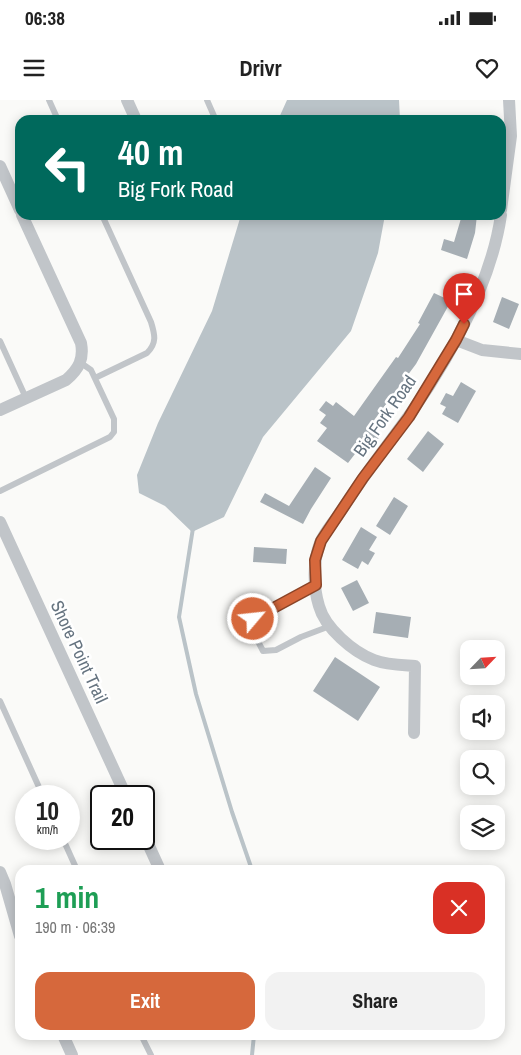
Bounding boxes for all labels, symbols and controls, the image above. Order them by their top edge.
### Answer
text: 06:38 [25,5,65,31]
text: Drivr [239,53,282,83]
icon: menu [20,54,48,82]
icon: heart [473,54,501,82]
text: 40 m [118,129,183,176]
icon: left [35,135,100,200]
text: Big Fork Road [118,174,233,204]
pin [443,273,485,324]
icon: arrive [450,280,478,308]
street label: Big Fork Road [347,370,422,462]
position arrow [226,592,278,644]
street label: Shore Point Trail [45,596,114,707]
north arrow [460,640,505,685]
map controls [460,640,505,850]
button: sound [460,695,505,740]
button: search [460,750,505,795]
speed limit sign: 20 [90,785,155,850]
text: 10 [36,794,59,828]
button: layers [460,805,505,850]
text: km/h [37,822,58,838]
text: 1 min [35,877,99,917]
button: close [433,882,485,934]
text: 190 m · 06:39 [35,916,115,938]
button: Exit [35,972,255,1030]
button: Share [265,972,485,1030]

